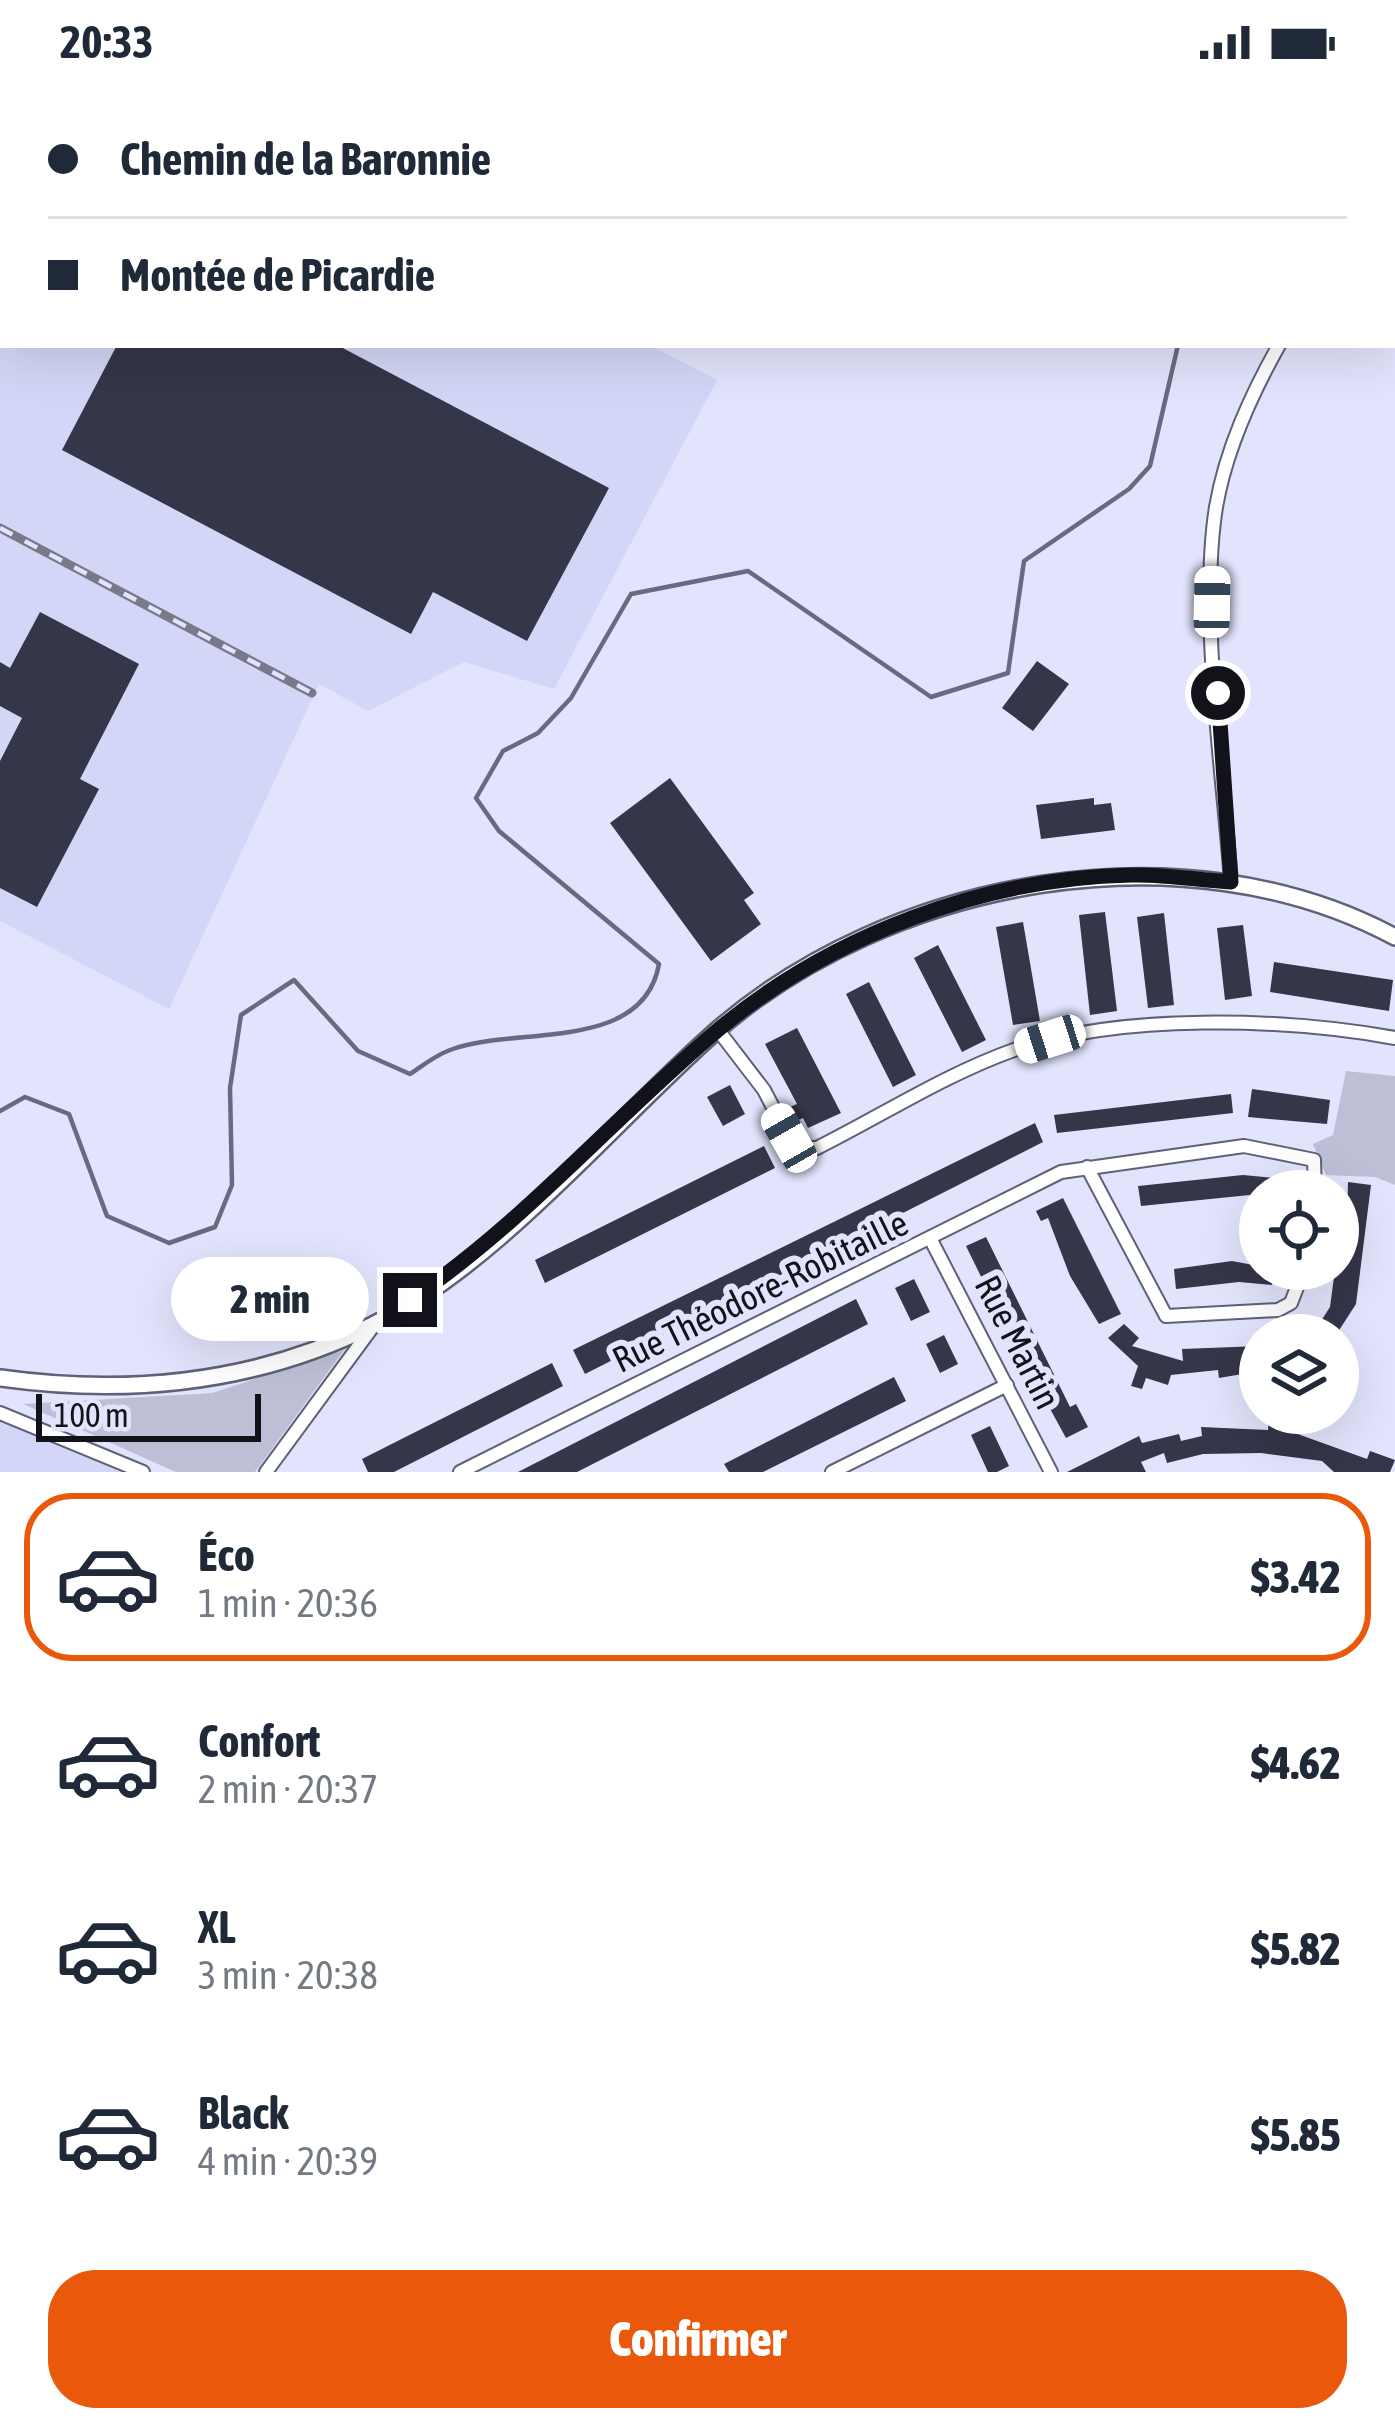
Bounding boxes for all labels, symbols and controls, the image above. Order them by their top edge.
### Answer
text: 20:33 [60,16,154,68]
text: Chemin de la Baronnie [120,133,491,185]
text: Montée de Picardie [120,249,435,301]
car [1193,566,1231,638]
route start [1191,666,1245,720]
car [1010,1011,1090,1067]
car [755,1098,823,1178]
map controls [1239,1170,1359,1434]
button: locate [1239,1170,1359,1290]
street label: Rue Théodore-Robitaille [606,1201,914,1381]
callout: 2 min [170,1258,368,1342]
street label: Rue Martin [967,1268,1069,1416]
route end [383,1273,437,1327]
text: 2 min [230,1277,310,1321]
button: layers [1239,1314,1359,1434]
scale bar [36,1388,261,1441]
text: 100 m [54,1396,129,1434]
icon: car [54,1523,162,1631]
text: Éco [198,1529,255,1581]
text: $3.42 [1251,1551,1341,1603]
text: 1 min · 20:36 [198,1581,378,1625]
icon: car [54,1709,162,1817]
text: Confort [198,1715,321,1767]
text: $4.62 [1251,1737,1341,1789]
text: 2 min · 20:37 [198,1767,378,1811]
icon: car [54,1895,162,2003]
text: XL [198,1901,236,1953]
text: $5.82 [1251,1923,1341,1975]
text: 3 min · 20:38 [198,1953,378,1997]
icon: car [54,2081,162,2189]
text: Black [198,2087,289,2139]
text: $5.85 [1251,2109,1341,2161]
text: 4 min · 20:39 [198,2139,378,2183]
button: Confirmer [48,2270,1347,2408]

